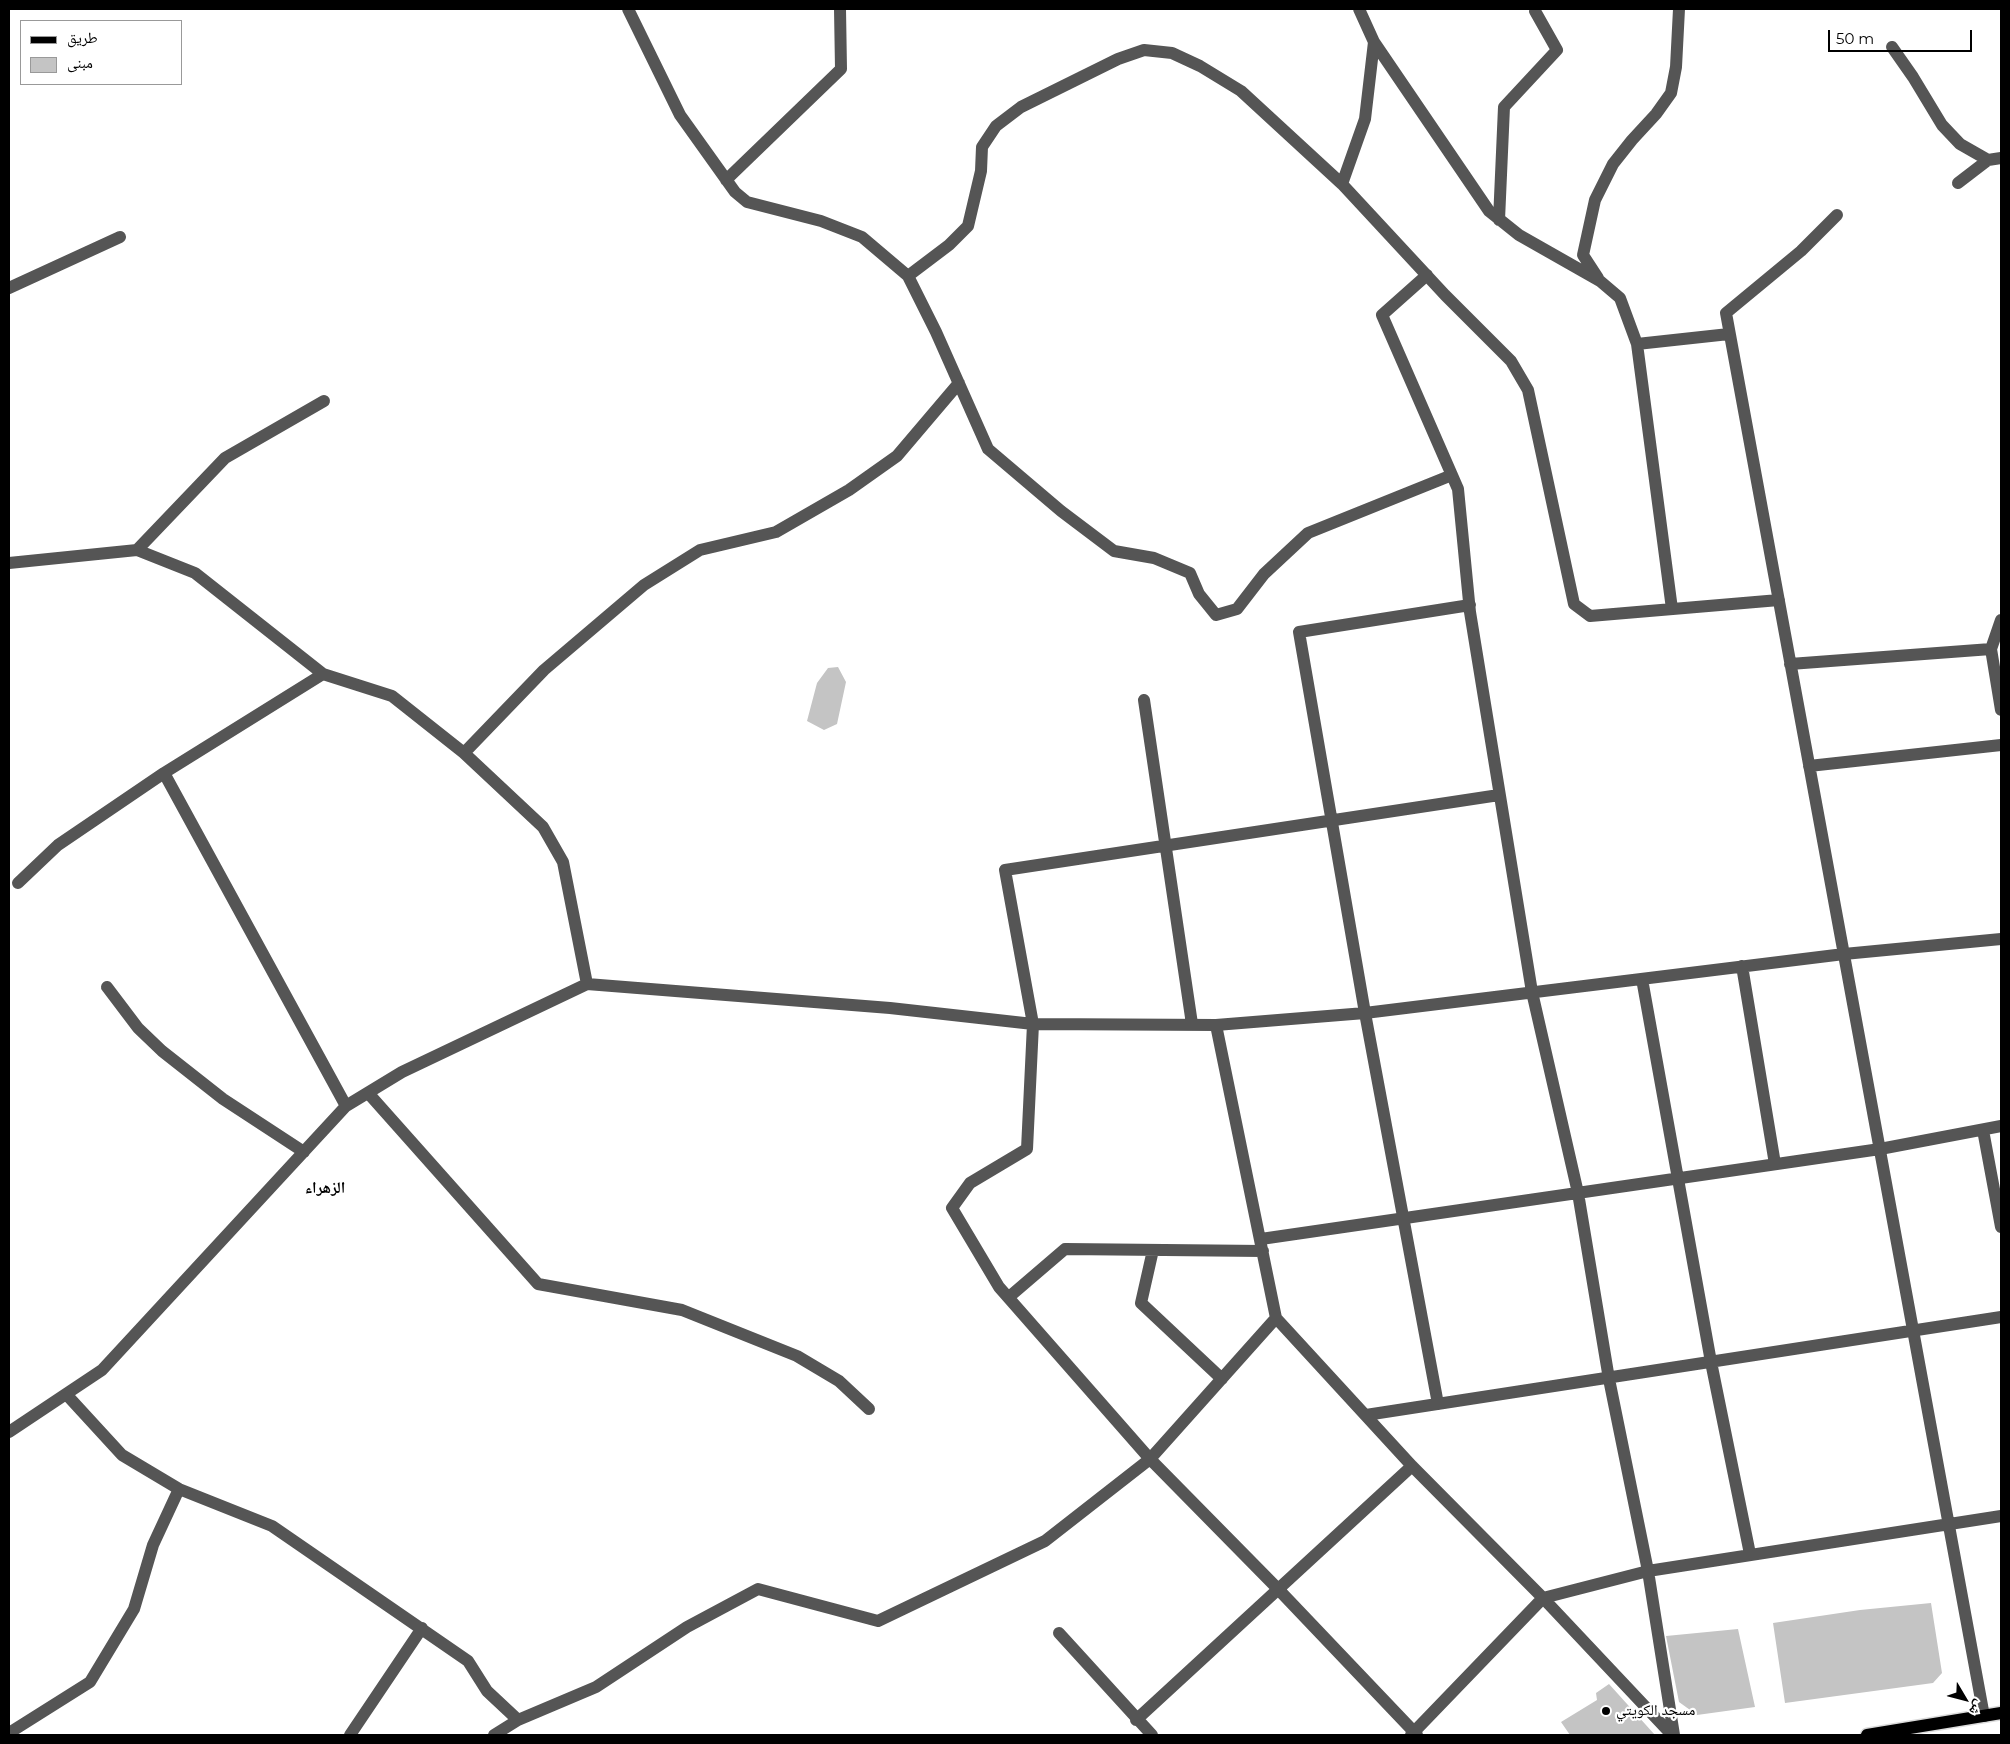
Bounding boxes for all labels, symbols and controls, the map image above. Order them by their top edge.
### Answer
legend [20,20,182,85]
scale bar [1830,20,1974,52]
text: طريق [67,28,98,47]
text: 50 m [1836,29,1874,48]
text: مبنى [67,53,93,72]
district label: الزهراء [305,1178,345,1198]
north arrow [1940,1674,1990,1724]
text: ش [1965,1697,1989,1719]
place label: مسجد الكويتي [1616,1702,1695,1720]
marker: مسجد الكويتي [1600,1705,1612,1717]

